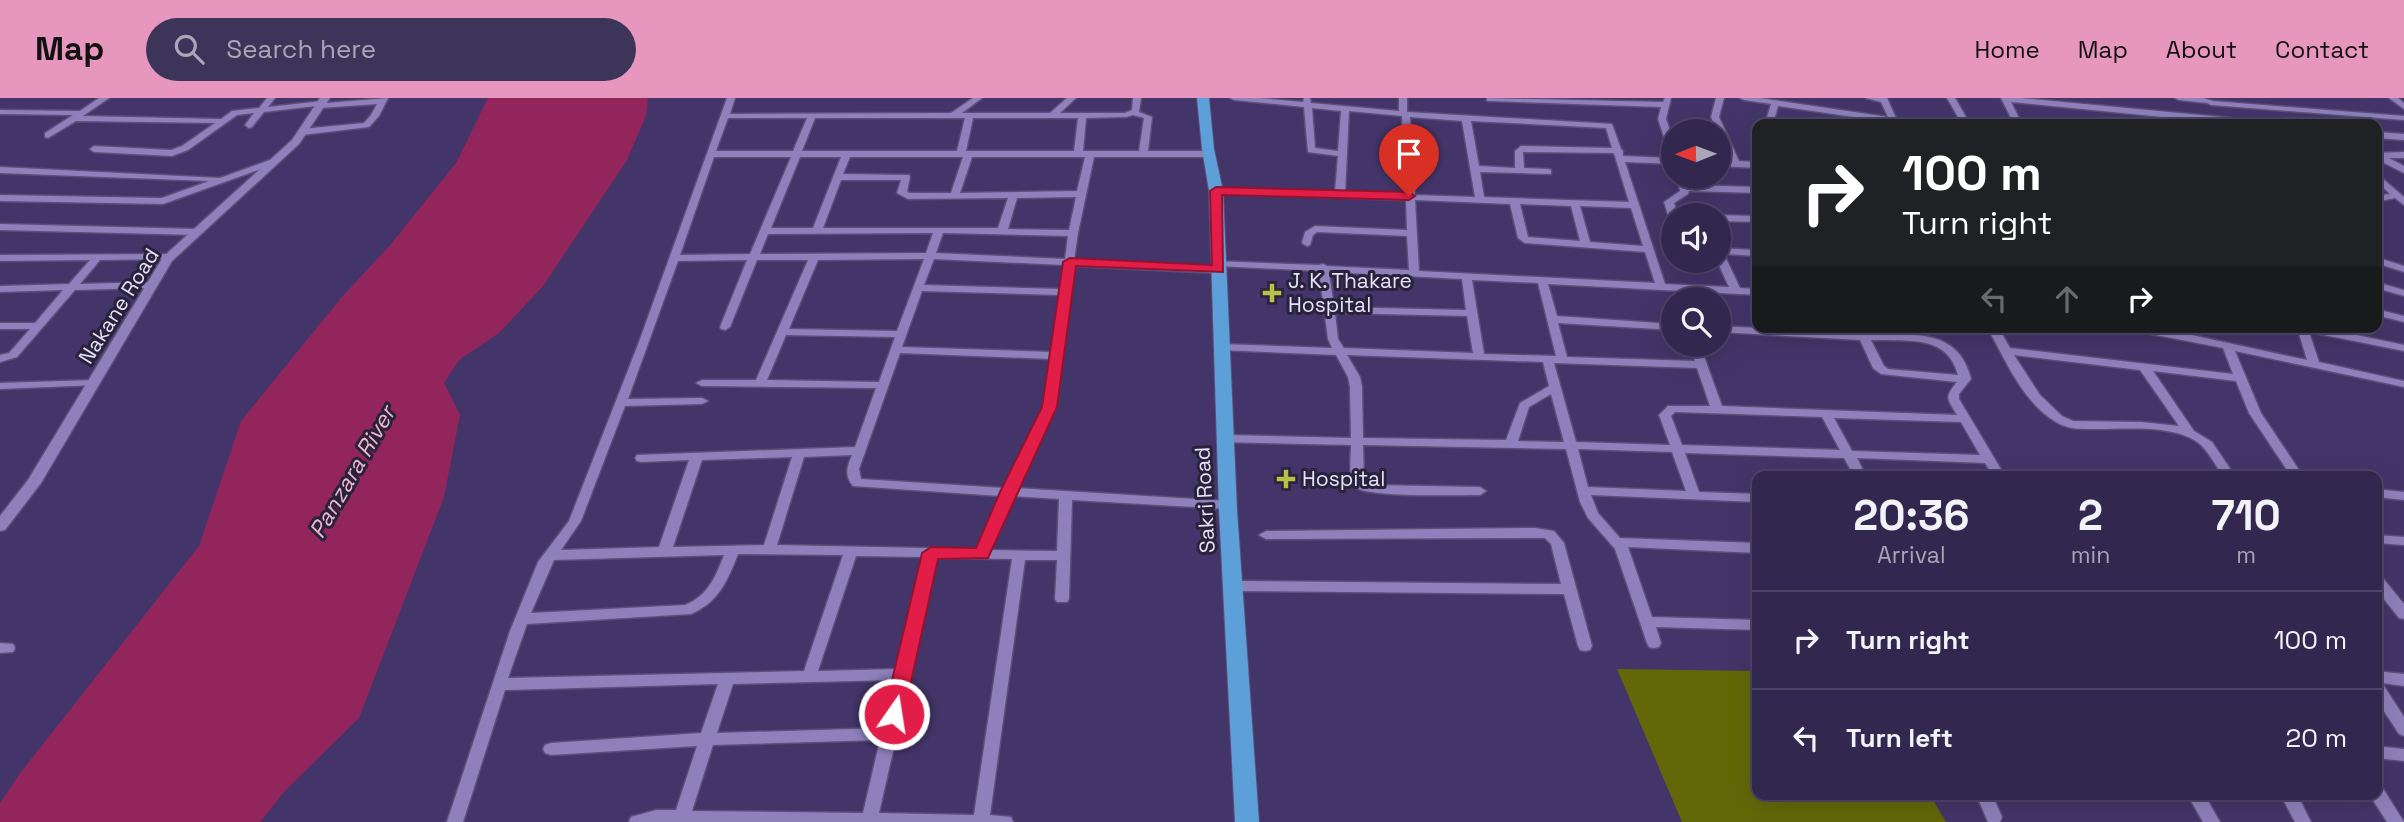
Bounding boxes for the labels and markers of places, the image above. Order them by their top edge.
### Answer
pin [1379,124,1439,196]
place label: J. K. Thakare Hospital [1288,267,1412,318]
marker: J. K. Thakare Hospital [1262,283,1282,303]
place label: Hospital [1302,465,1385,492]
marker: Hospital [1276,469,1296,489]

